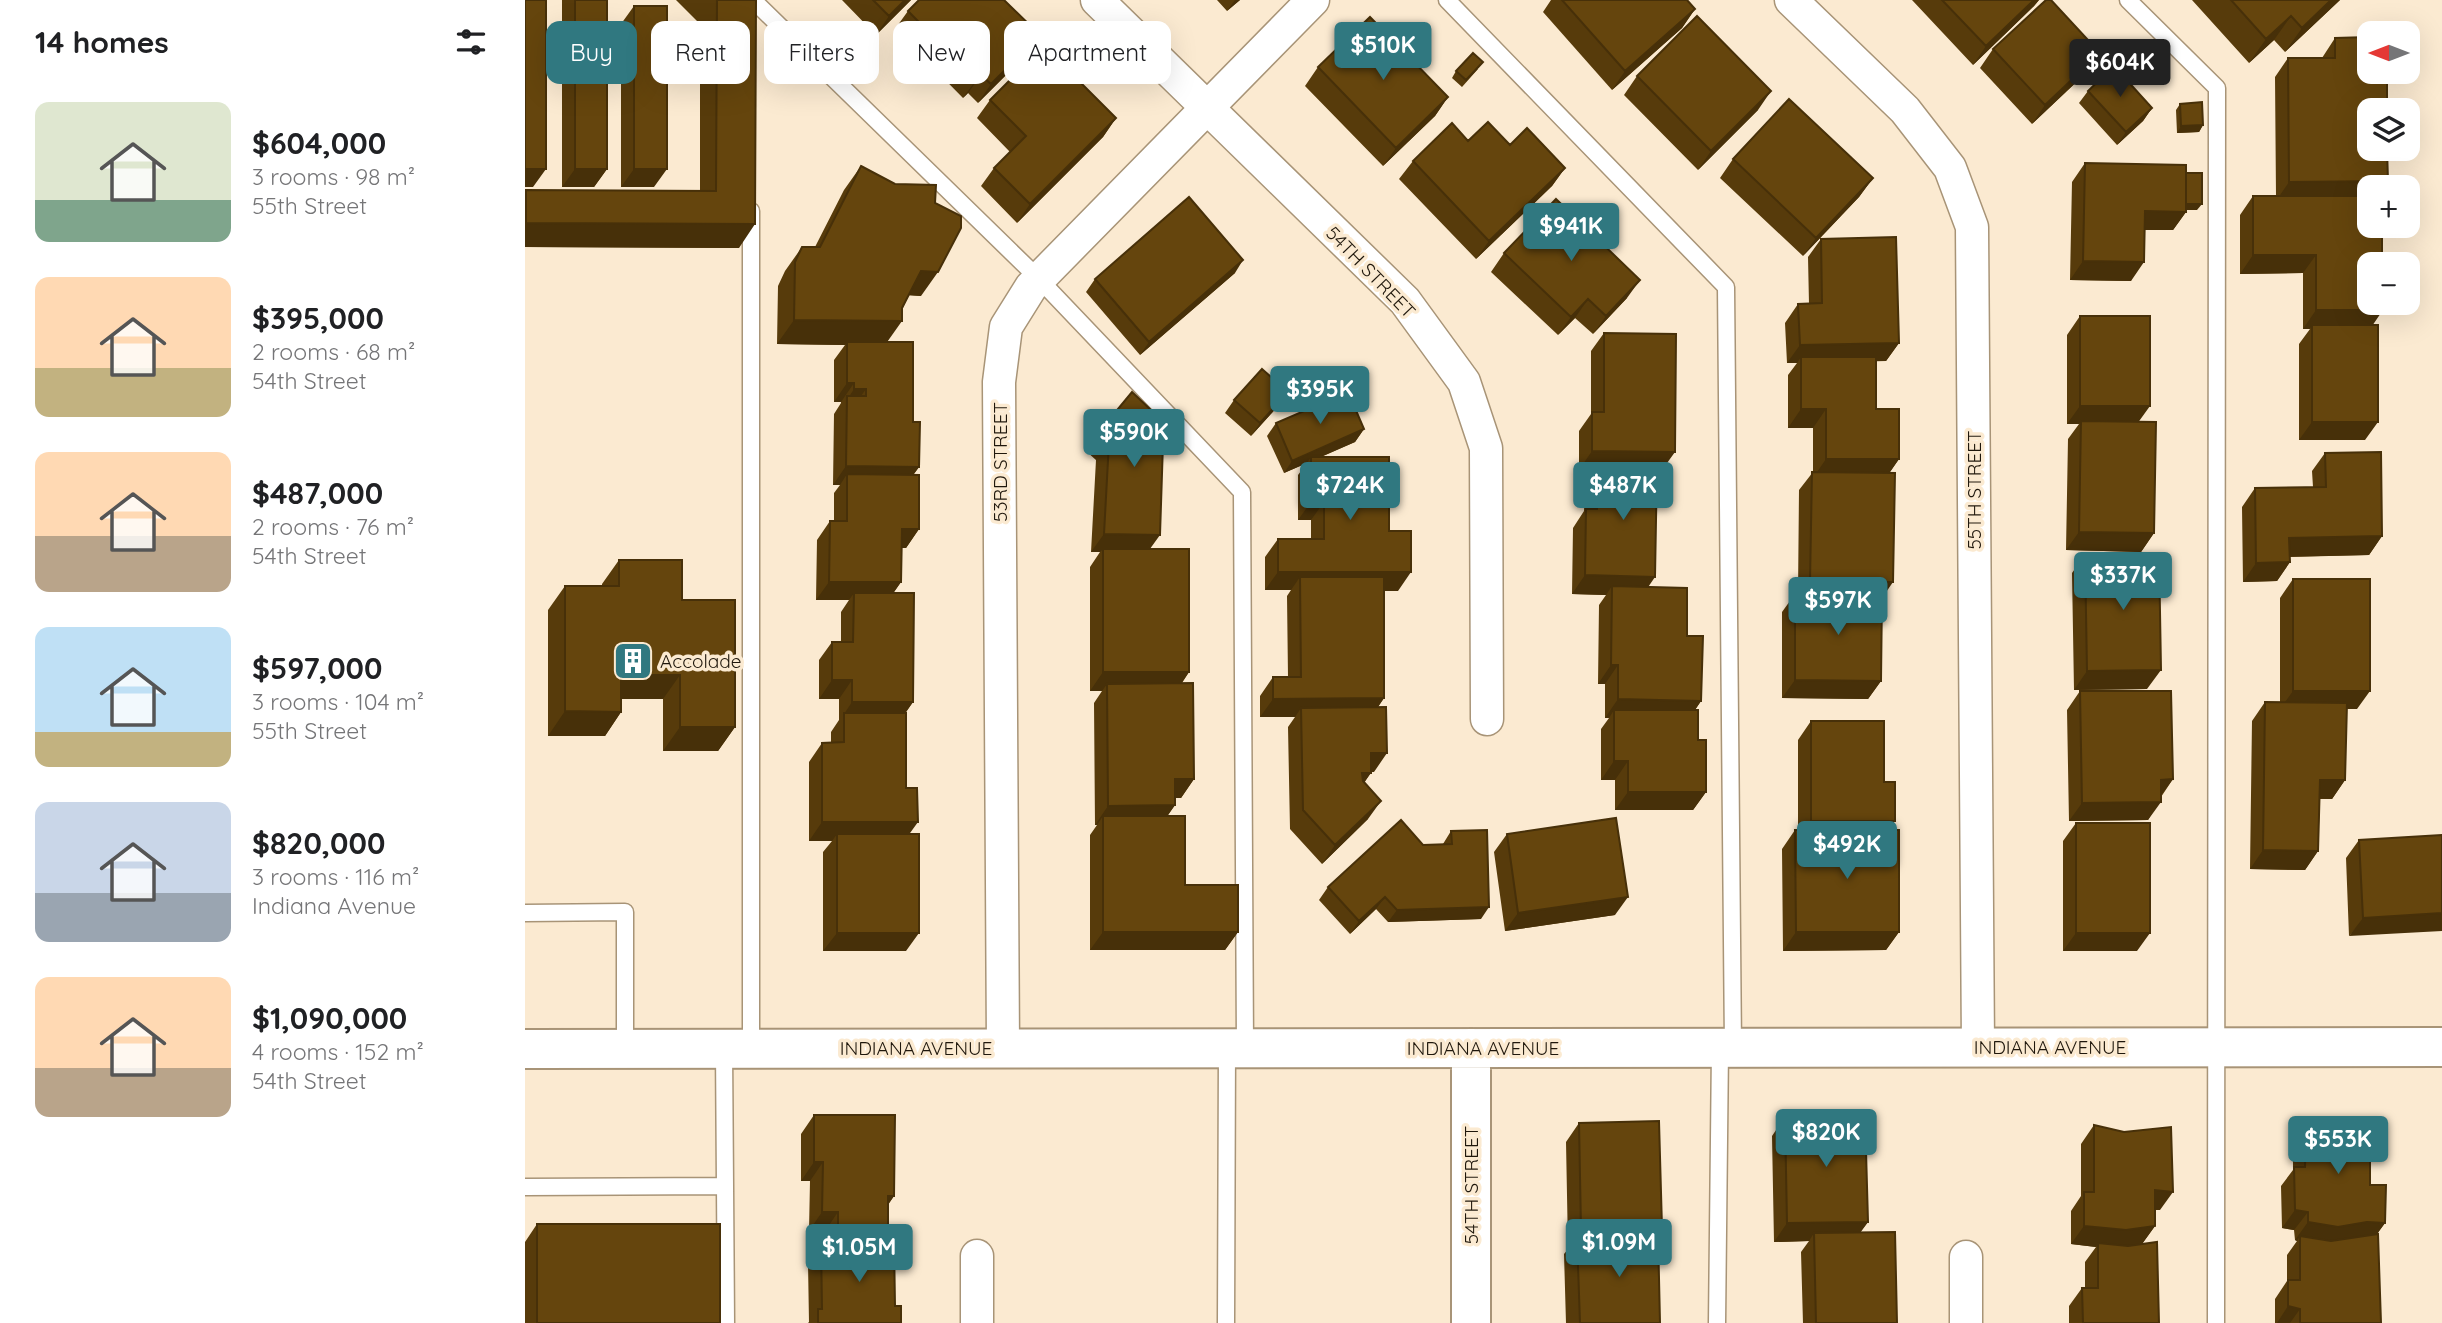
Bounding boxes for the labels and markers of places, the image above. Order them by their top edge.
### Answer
pin: $510K [1334,22,1432,82]
pin: $604K [2071,40,2169,99]
pin: $941K [1522,204,1620,263]
pin: $395K [1271,366,1369,426]
pin: $590K [1085,410,1183,469]
pin: $724K [1301,462,1399,522]
pin: $487K [1574,462,1672,522]
pin: $337K [2074,552,2172,612]
pin: $597K [1789,578,1887,637]
building icon: Accolade [612,640,654,682]
place label: Accolade [660,649,742,673]
pin: $492K [1798,822,1896,881]
pin: $820K [1777,1110,1875,1169]
pin: $553K [2289,1116,2387,1176]
pin: $1.09M [1562,1220,1676,1279]
pin: $1.05M [802,1224,916,1284]

